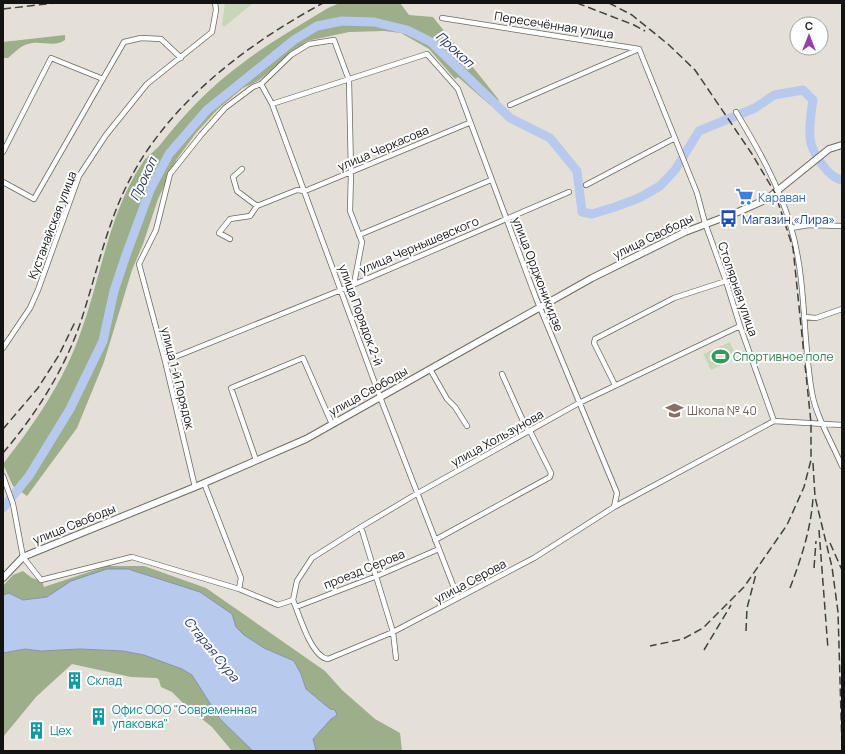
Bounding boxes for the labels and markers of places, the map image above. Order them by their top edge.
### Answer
supermarket icon: Караван [735,187,755,207]
place label: Караван [758,189,806,206]
bus stop icon: Магазин «Лира» [719,209,739,229]
place label: Магазин «Лира» [742,211,835,228]
sports icon: Спортивное поле [710,346,730,366]
place label: Спортивное поле [733,348,833,365]
school or university icon: Школа № 40 [664,400,684,420]
place label: Школа № 40 [687,402,757,419]
building icon: Склад [64,670,84,690]
place label: Склад [87,672,122,689]
place label: Офис ООО "Современная упаковка" [112,701,257,732]
building icon: Офис ООО "Современная упаковка" [89,706,109,726]
building icon: Цех [27,720,47,740]
place label: Цех [50,722,72,739]

